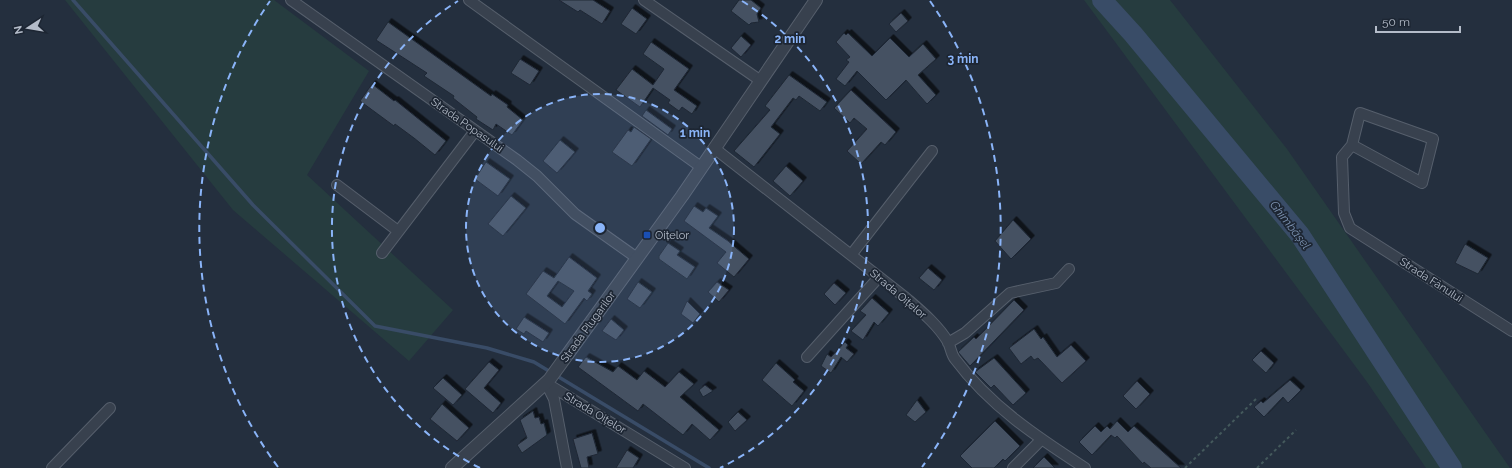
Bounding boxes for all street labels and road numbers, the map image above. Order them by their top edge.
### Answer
street label: Strada Popasului [428,95,506,155]
street label: Strada Fânului [1397,255,1465,305]
street label: Strada Oițelor [867,267,929,322]
street label: Strada Plugarilor [558,289,618,365]
street label: Strada Oițelor [562,389,628,437]

